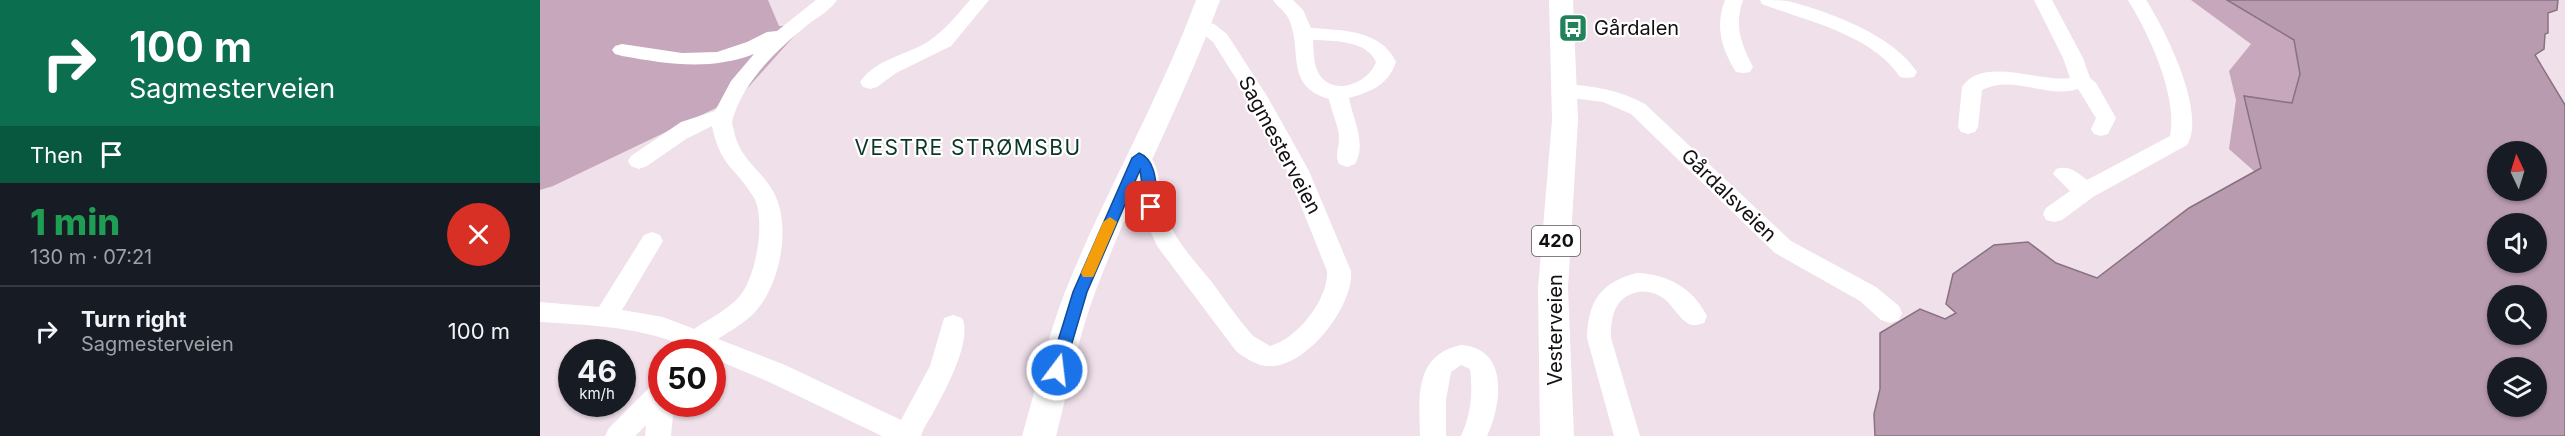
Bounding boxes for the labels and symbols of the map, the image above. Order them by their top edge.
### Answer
bus stop icon: Gårdalen [1557,12,1589,44]
place label: Gårdalen [1594,16,1679,40]
street label: Sagmesterveien [1234,72,1326,218]
district label: VESTRE STRØMSBU [854,135,1082,160]
north arrow [2487,141,2547,201]
street label: Gårdalsveien [1676,144,1782,246]
pin [1125,181,1176,232]
road number: 420 [1532,226,1580,256]
street label: Vesterveien [1543,274,1567,386]
position arrow [1025,338,1089,402]
speed limit sign: 50 [648,339,726,417]

